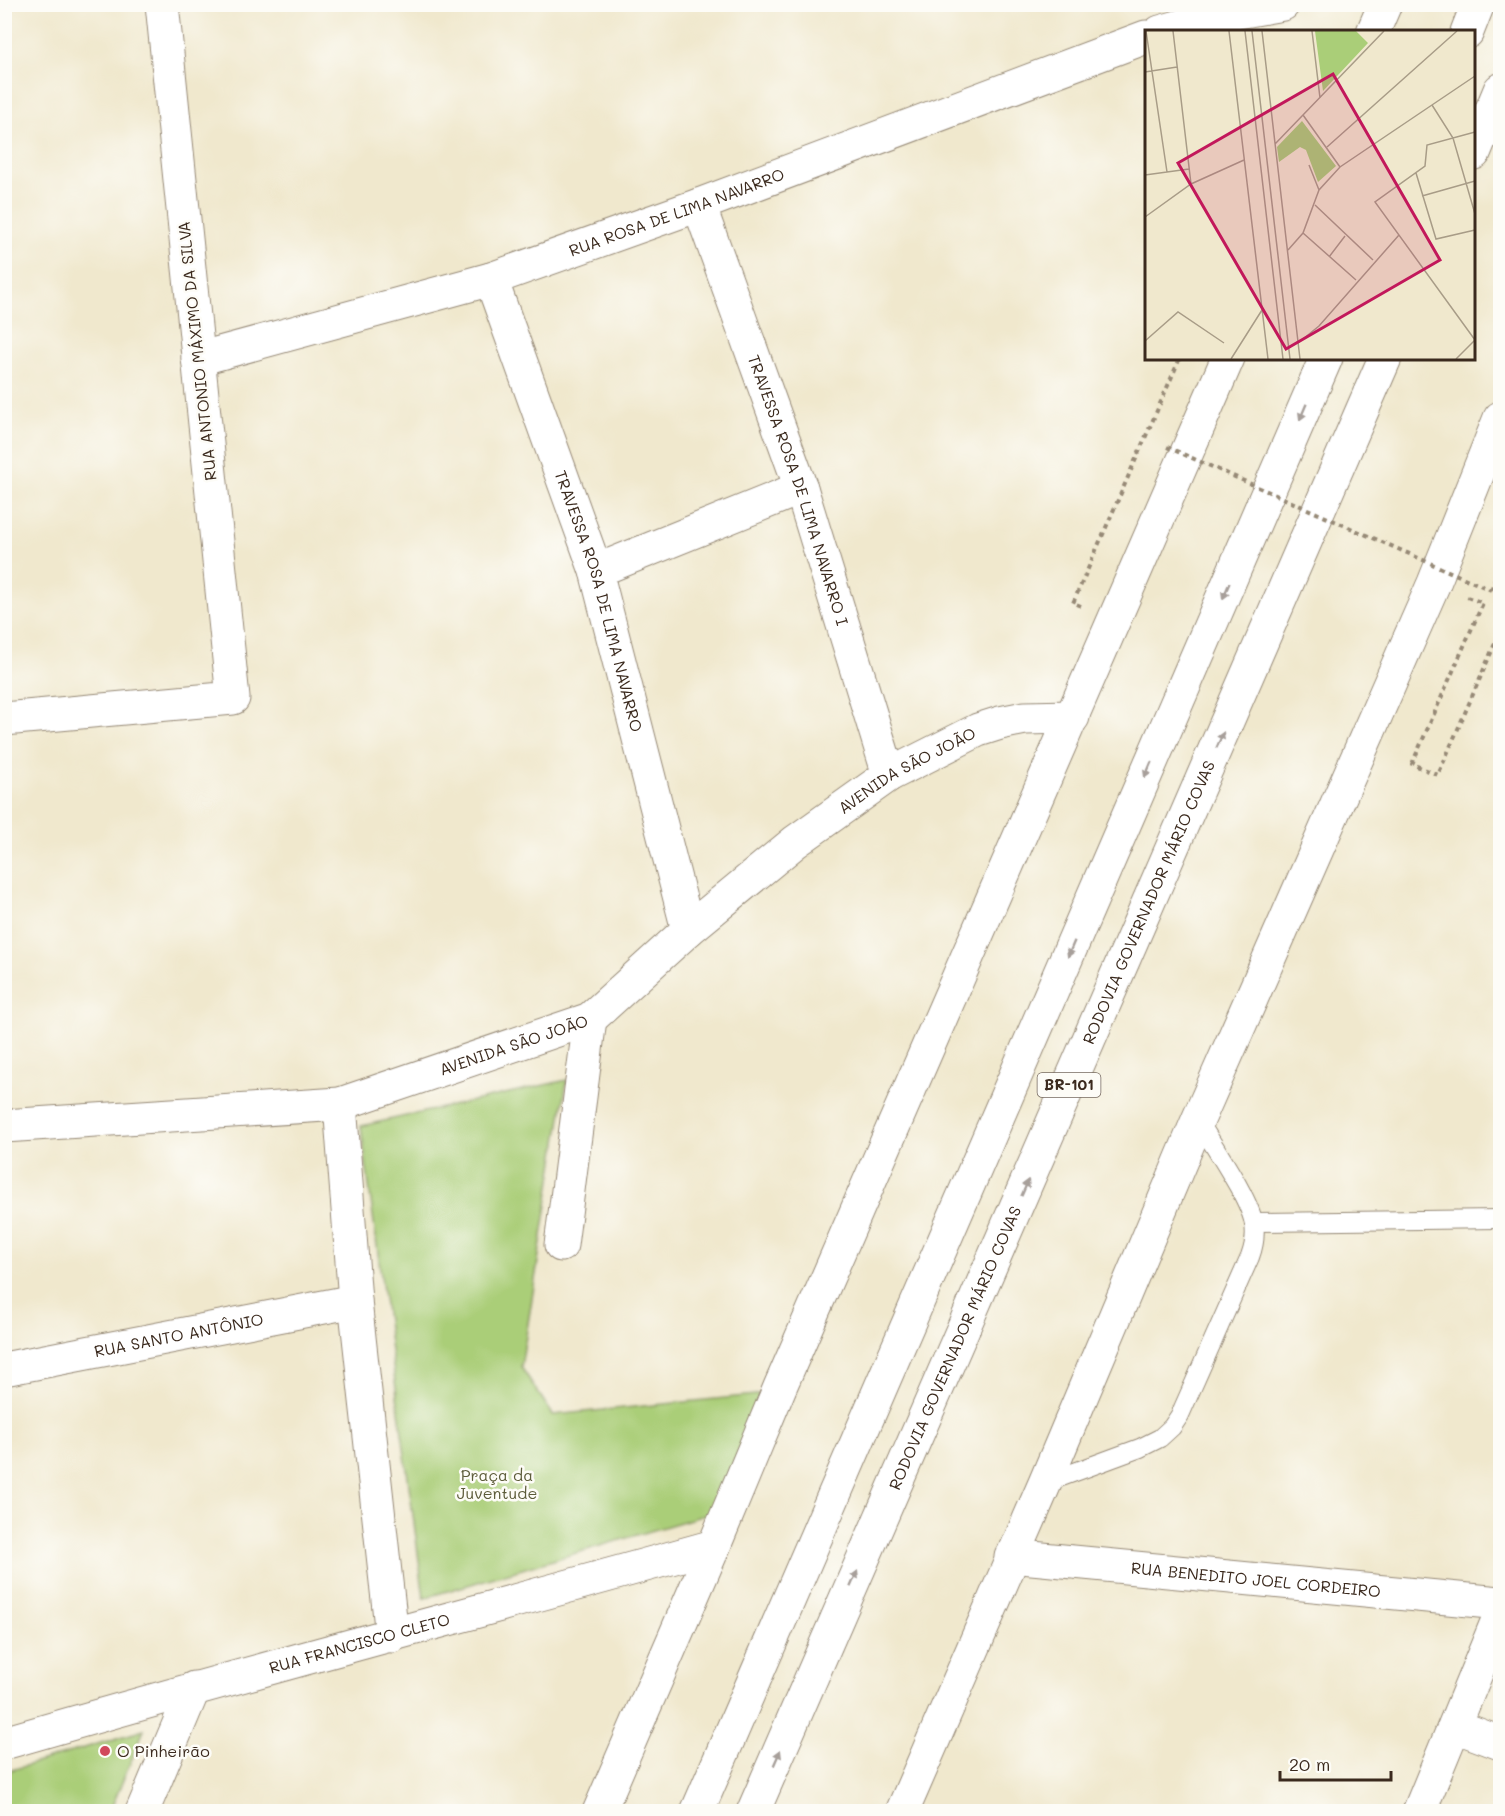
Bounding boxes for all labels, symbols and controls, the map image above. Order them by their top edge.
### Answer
inset map [1145,30,1475,360]
street label: RUA ROSA DE LIMA NAVARRO [566,163,787,260]
street label: RUA ANTONIO MÁXIMO DA SILVA [172,220,221,482]
street label: TRAVESSA ROSA DE LIMA NAVARRO I [744,352,854,628]
one-way arrow [1298,404,1308,422]
street label: TRAVESSA ROSA DE LIMA NAVARRO [551,467,648,734]
one-way arrow [1221,583,1231,601]
street label: AVENIDA SÃO JOÃO [834,722,979,818]
one-way arrow [1215,731,1225,749]
street label: RODOVIA GOVERNADOR MÁRIO COVAS [1077,757,1219,1047]
one-way arrow [1144,762,1153,779]
one-way arrow [1066,940,1075,958]
street label: AVENIDA SÃO JOÃO [436,1010,590,1080]
road number: BR-101 [1038,1073,1100,1097]
one-way arrow [1020,1180,1029,1197]
street label: RODOVIA GOVERNADOR MÁRIO COVAS [883,1203,1025,1493]
street label: RUA SANTO ANTÔNIO [92,1308,265,1361]
park label: Praça da Juventude [457,1464,537,1503]
street label: RUA BENEDITO JOEL CORDEIRO [1130,1557,1382,1601]
one-way arrow [850,1570,860,1588]
street label: RUA FRANCISCO CLETO [266,1608,452,1678]
place label: O Pinheirão [117,1740,210,1761]
marker: O Pinheirão [98,1744,112,1758]
scale bar [1280,1744,1391,1782]
one-way arrow [772,1749,781,1766]
text: 20 m [1289,1752,1330,1776]

